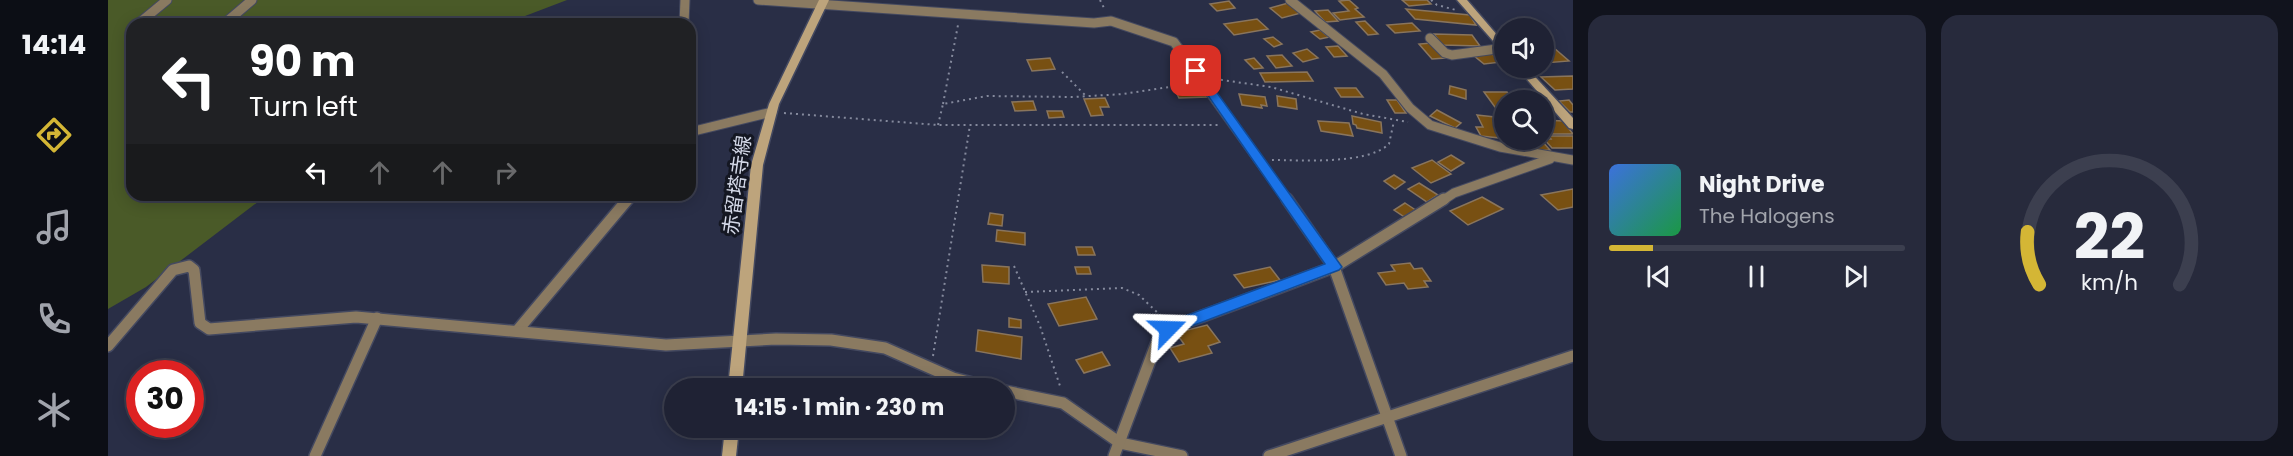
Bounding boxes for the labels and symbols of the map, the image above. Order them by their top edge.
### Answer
pin [1170,45,1221,96]
street label: 赤留塔寺線 [716,134,758,236]
position arrow [1136,297,1200,361]
speed limit sign: 30 [126,360,204,438]

